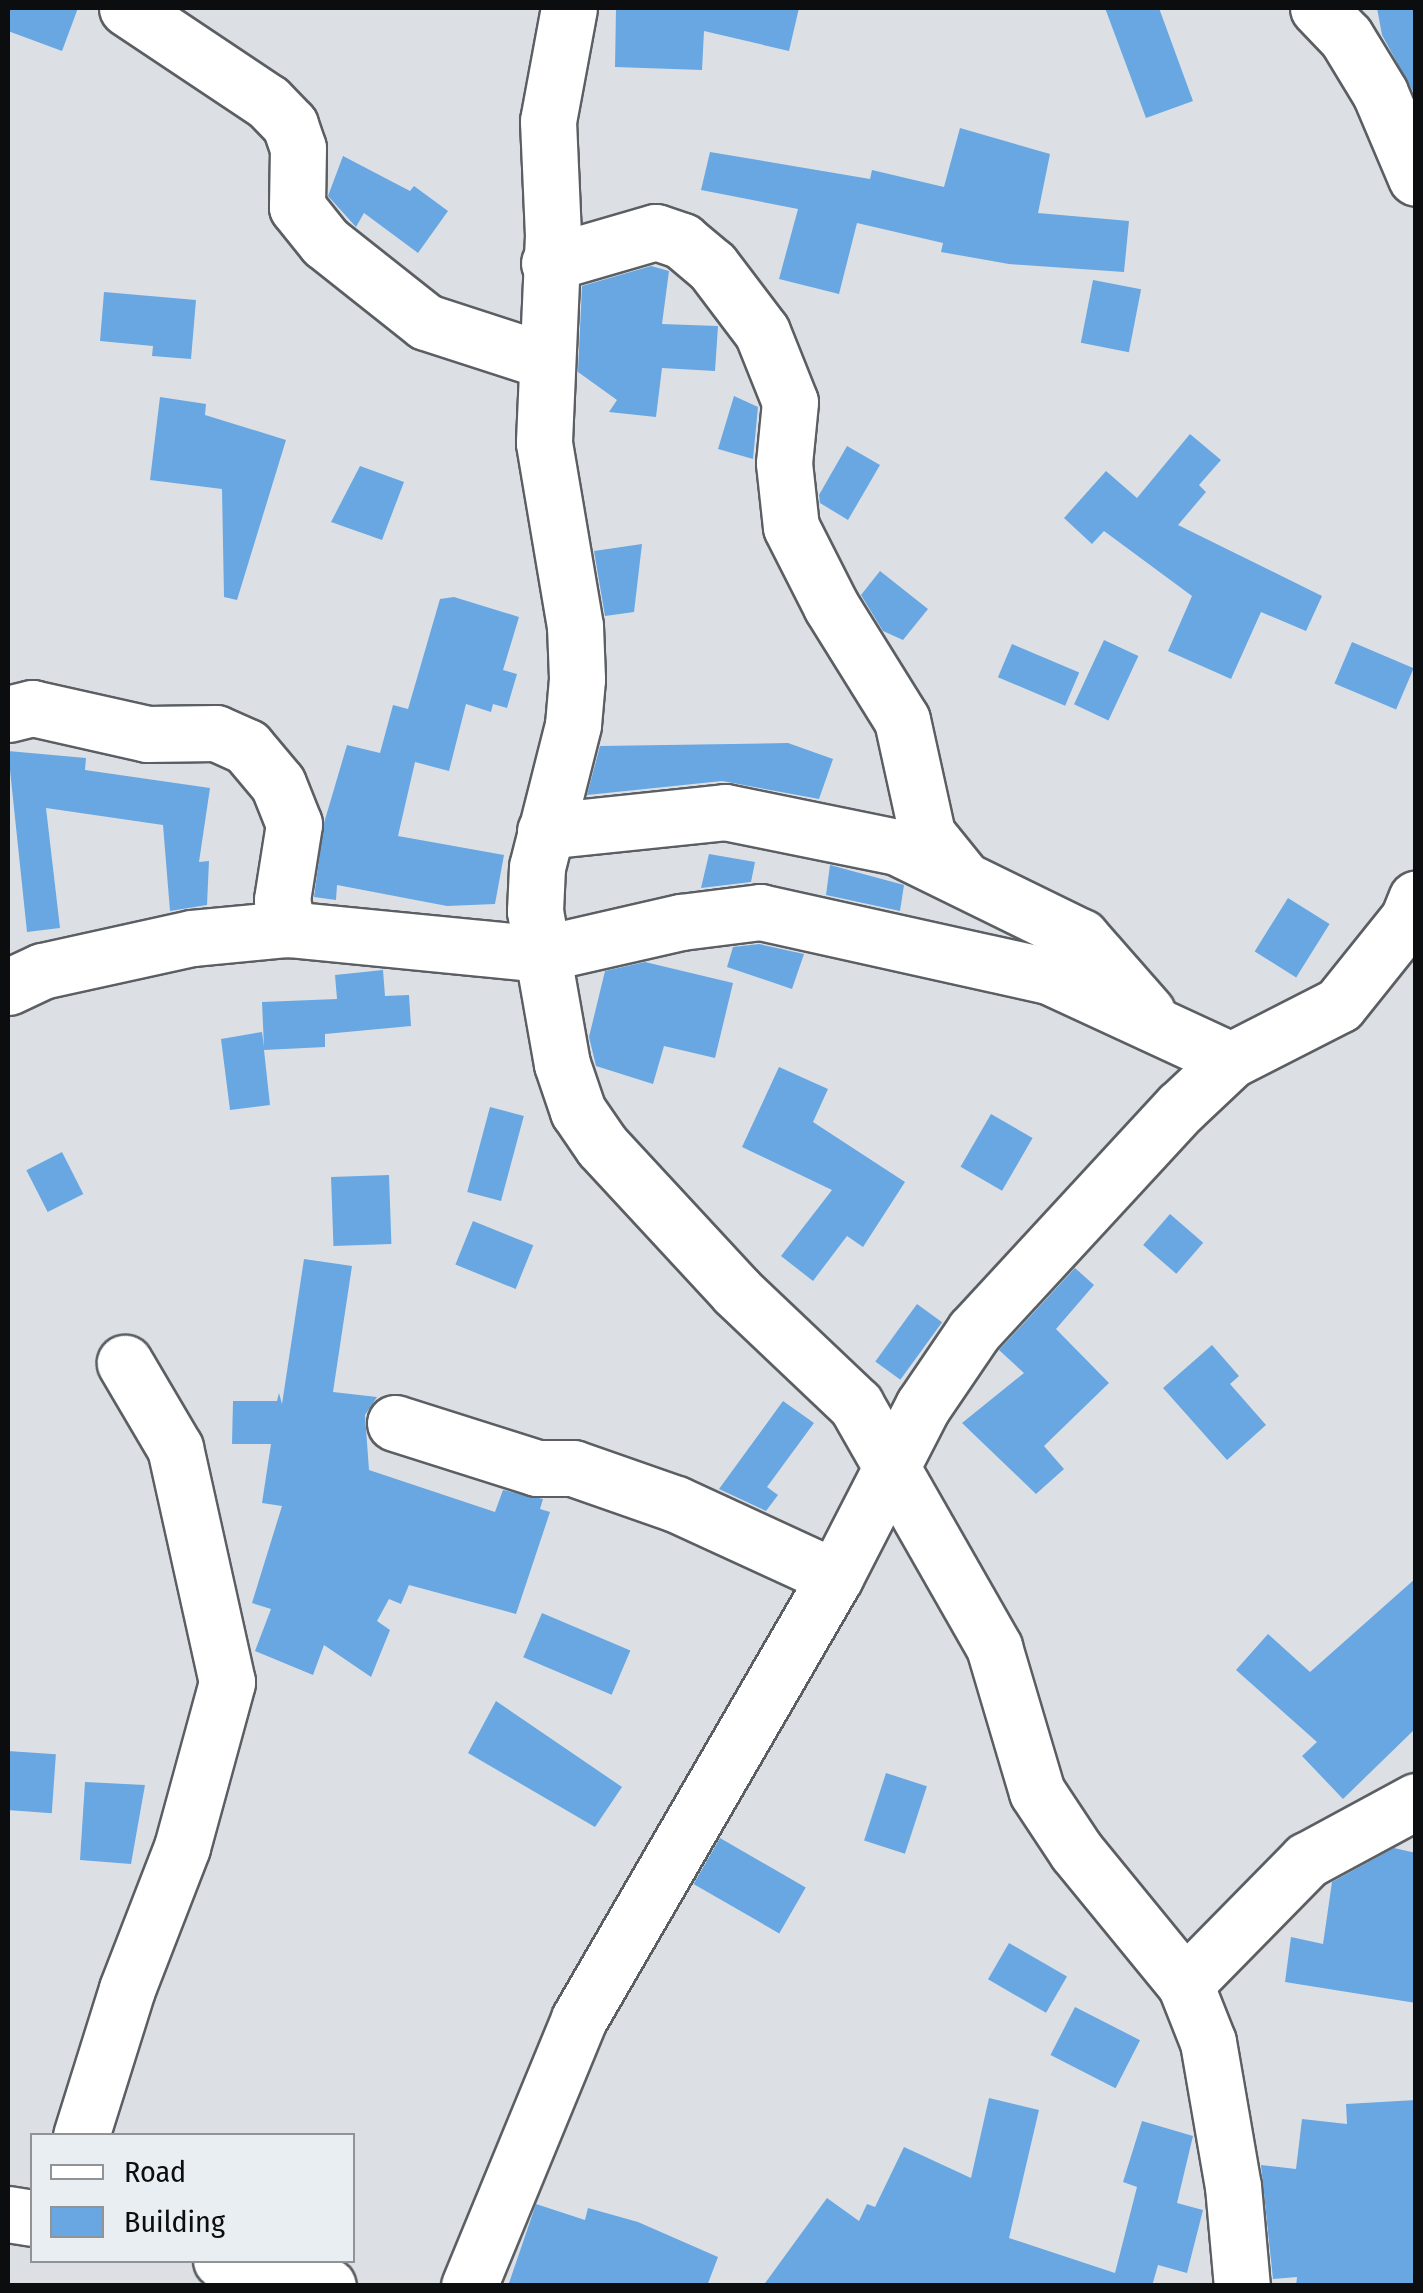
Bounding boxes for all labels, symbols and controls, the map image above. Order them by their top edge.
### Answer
legend [30,2133,355,2263]
text: Road [124,2154,186,2190]
text: Building [124,2204,225,2240]

